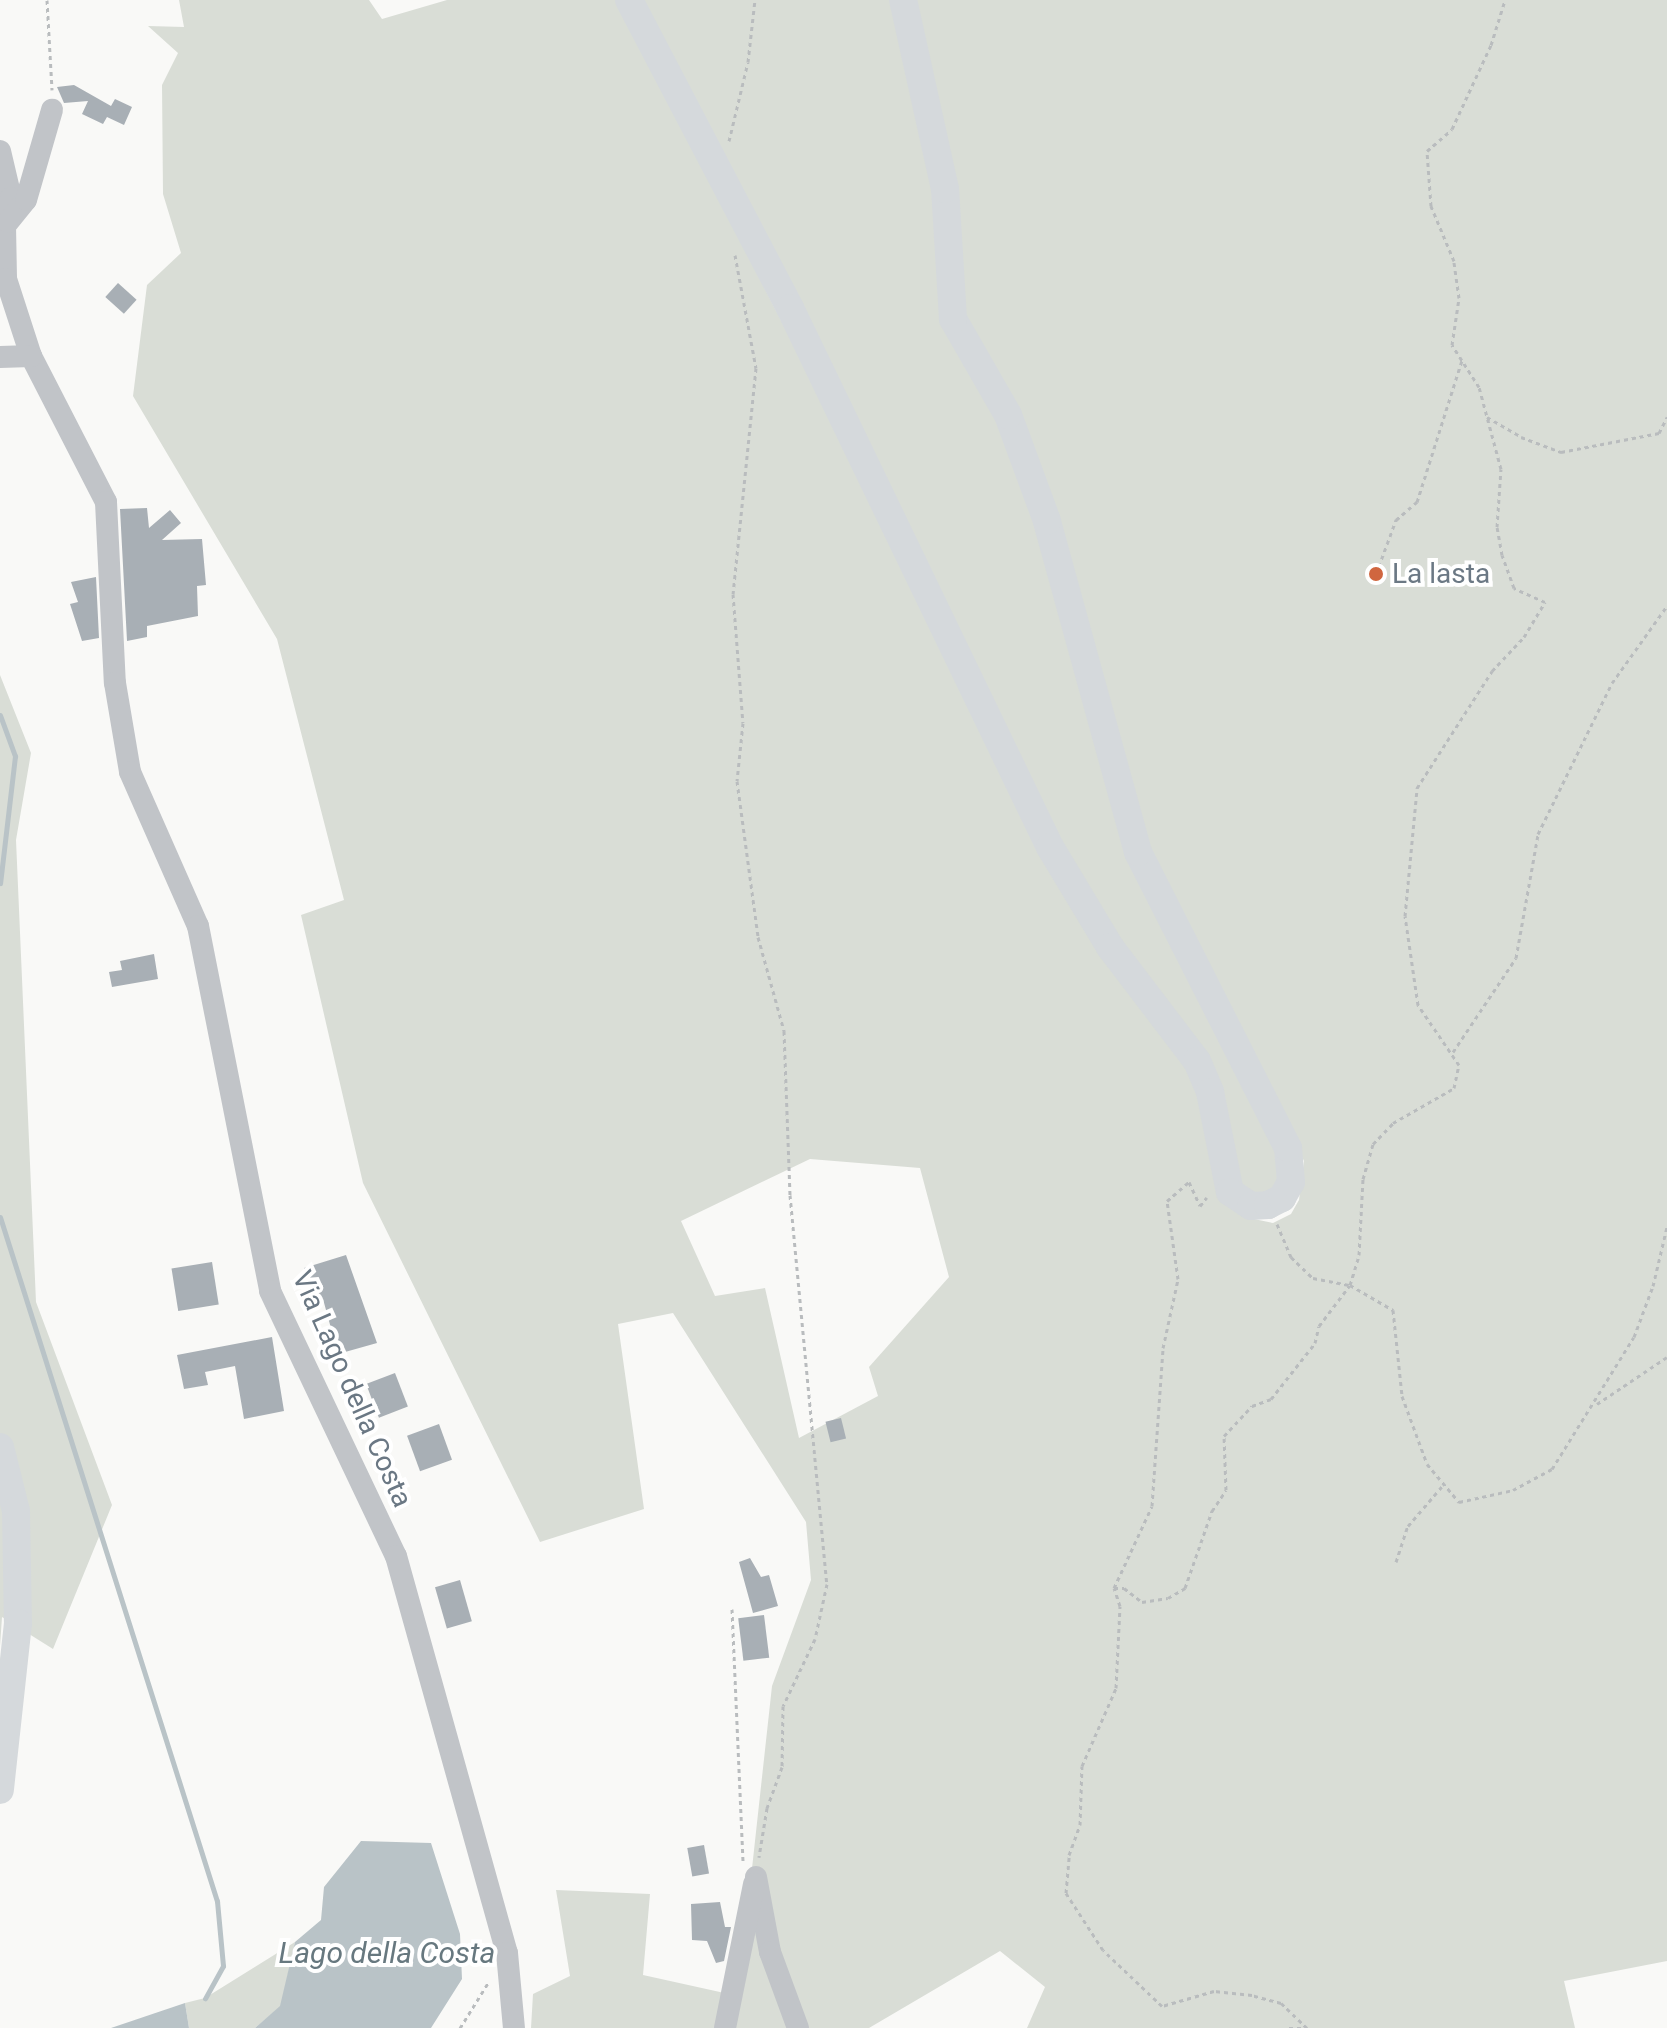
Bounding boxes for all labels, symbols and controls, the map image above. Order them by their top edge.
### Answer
place label: La lasta [1392,557,1490,591]
marker: La lasta [1367,565,1385,583]
street label: Via Lago della Costa [285,1266,419,1512]
water label: Lago della Costa [279,1935,495,1971]

